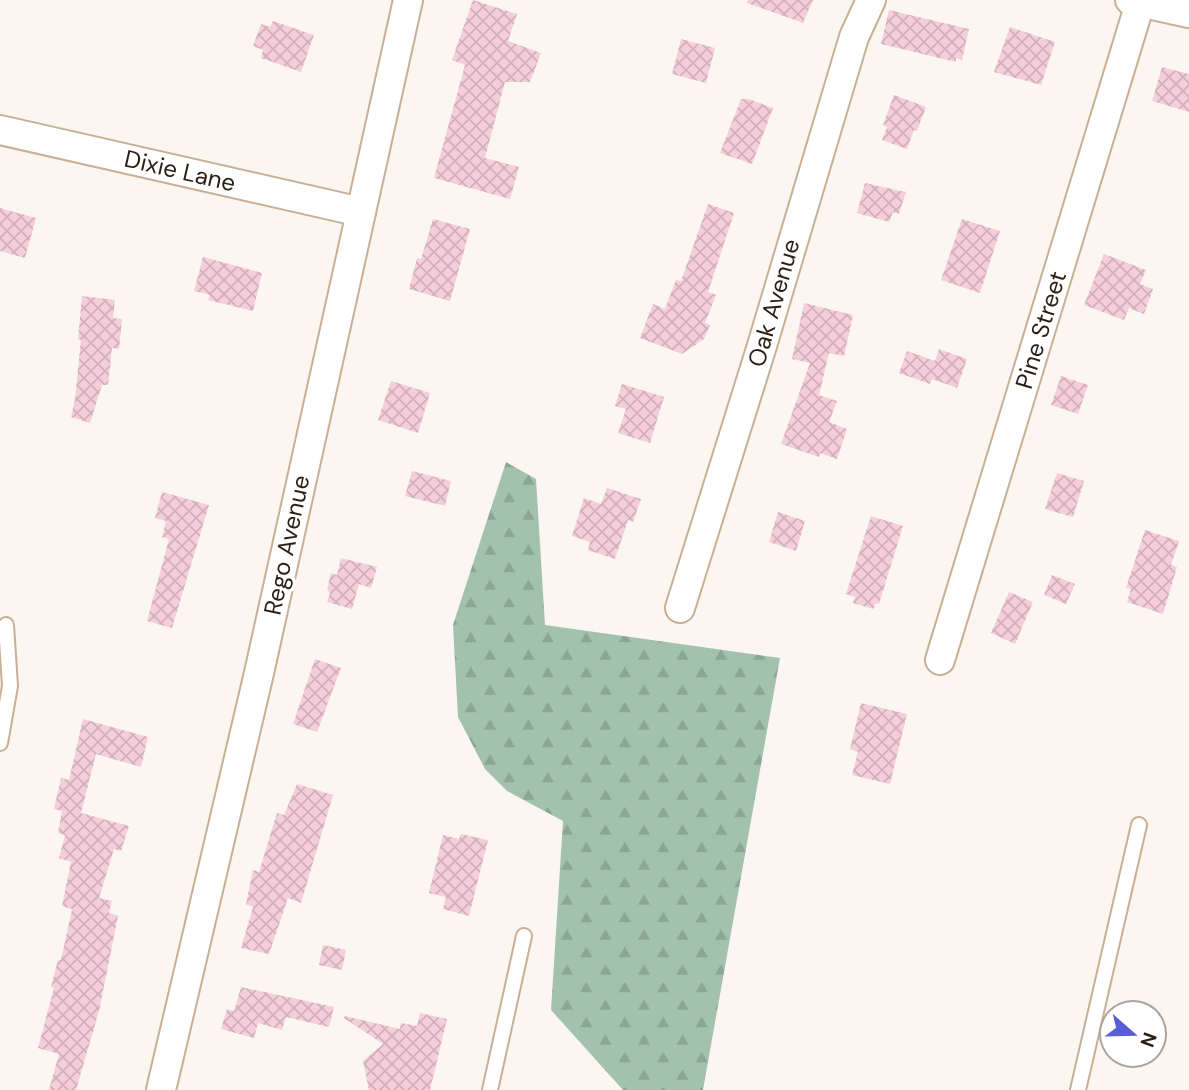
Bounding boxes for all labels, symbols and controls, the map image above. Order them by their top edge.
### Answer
street label: Dixie Lane [122,143,239,198]
street label: Oak Avenue [740,235,807,370]
street label: Pine Street [1008,267,1073,392]
street label: Rego Avenue [257,472,316,618]
north arrow [1098,999,1168,1069]
text: N [1134,1029,1163,1050]

